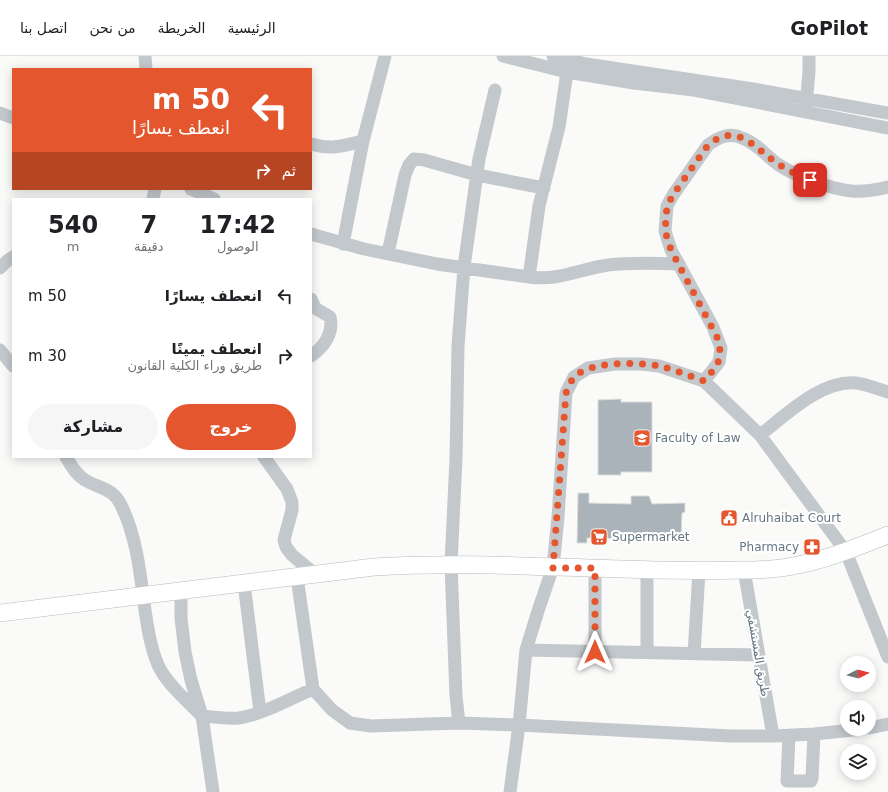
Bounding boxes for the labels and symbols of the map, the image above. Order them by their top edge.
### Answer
pin [793,163,827,197]
school or university icon: Faculty of Law [632,428,652,448]
place label: Faculty of Law [655,431,741,445]
public building icon: Alruhaibat Court [719,508,739,528]
place label: Alruhaibat Court [742,511,841,525]
supermarket icon: Supermarket [589,527,609,547]
place label: Supermarket [612,530,690,544]
pharmacy icon: Pharmacy [802,537,822,557]
place label: Pharmacy [739,540,799,554]
street label: طريق المستشفي [742,608,773,698]
position arrow [574,631,616,673]
north arrow [840,656,876,692]

